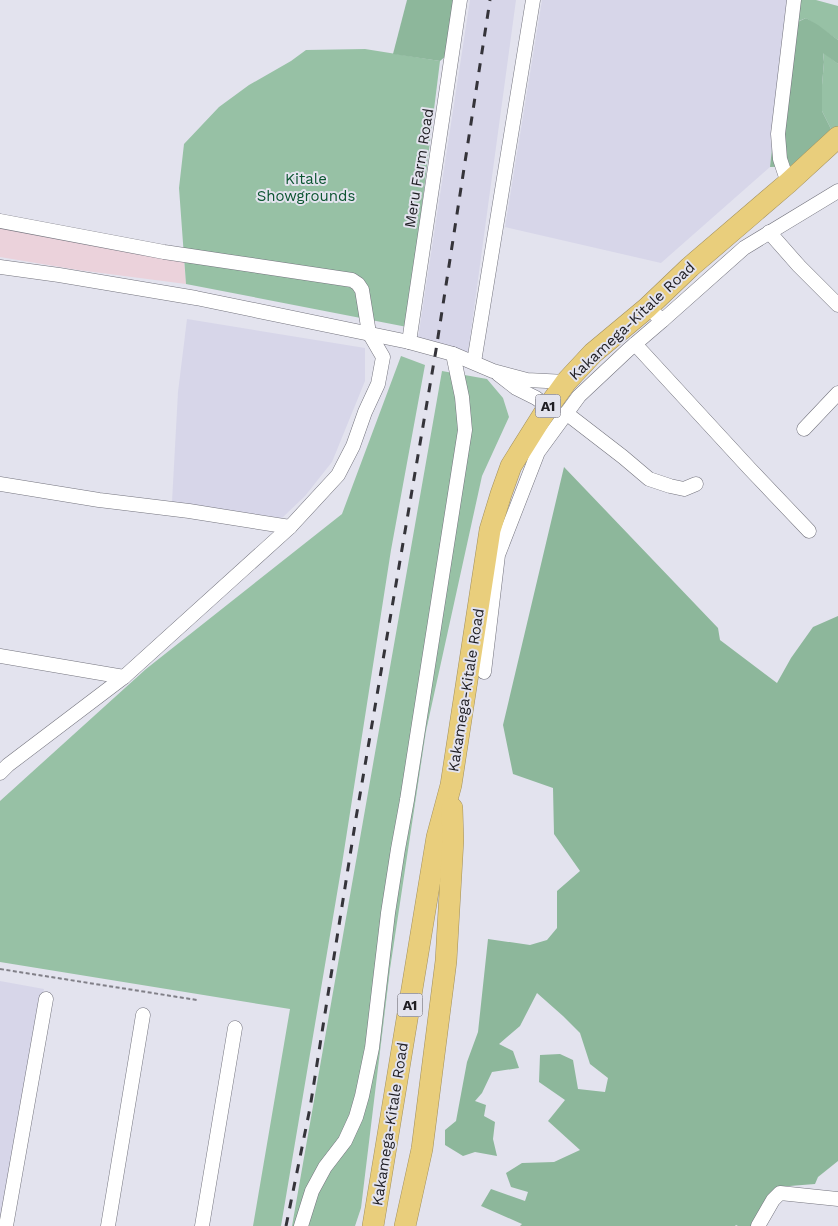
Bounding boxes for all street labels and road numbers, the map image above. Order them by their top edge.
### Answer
street label: Meru Farm Road [401,107,437,229]
street label: Kakamega-Kitale Road [565,258,699,384]
road number: A1 [536,394,560,418]
street label: Kakamega-Kitale Road [444,607,488,773]
road number: A1 [398,994,422,1016]
street label: Kakamega-Kitale Road [368,1041,412,1207]

